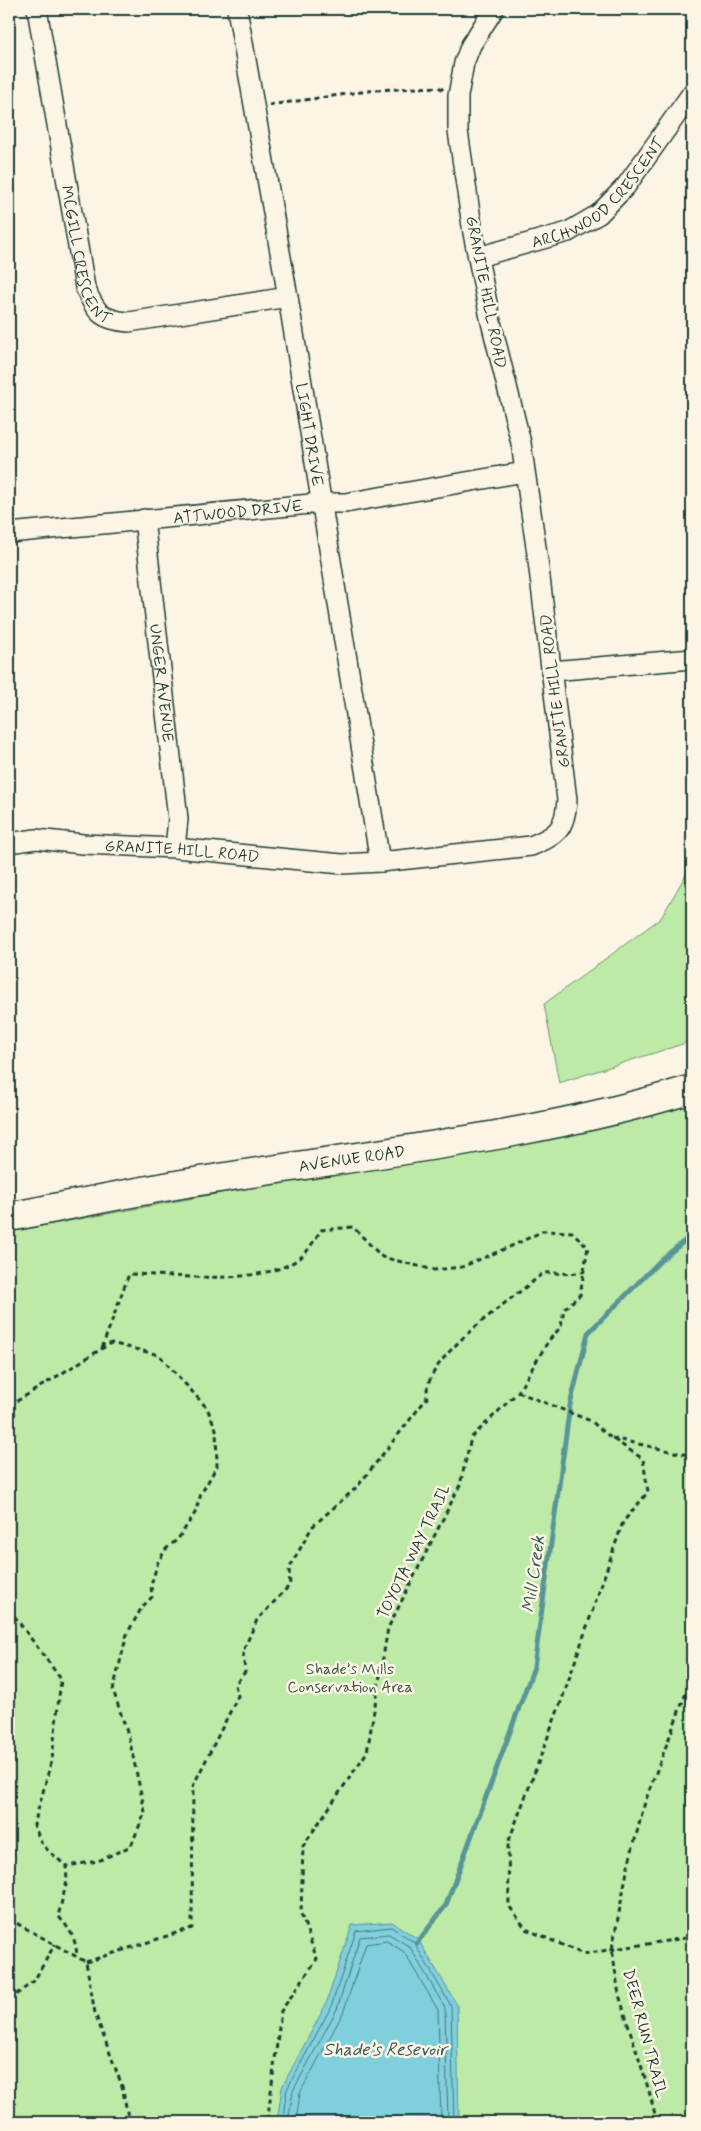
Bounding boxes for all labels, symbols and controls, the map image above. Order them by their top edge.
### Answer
street label: ARCHWOOD CRESCENT [529,133,670,254]
street label: MCGILL CRESCENT [56,184,116,331]
street label: GRANITE HILL ROAD [460,214,511,370]
street label: LIGHT DRIVE [290,382,328,488]
street label: ATTWOOD DRIVE [172,496,304,529]
street label: GRANITE HILL ROAD [536,613,575,769]
street label: UNGER AVENUE [144,623,178,743]
street label: GRANITE HILL ROAD [104,836,260,868]
street label: AVENUE ROAD [297,1141,407,1178]
street label: TOYOTA WAY TRAIL [373,1481,456,1622]
water label: Mill Creek [517,1534,551,1614]
park label: Shade’s Mills Conservation Area [287,1659,413,1698]
street label: DEER RUN TRAIL [617,1967,672,2100]
water label: Shade’s Resevoir [323,2038,449,2062]

